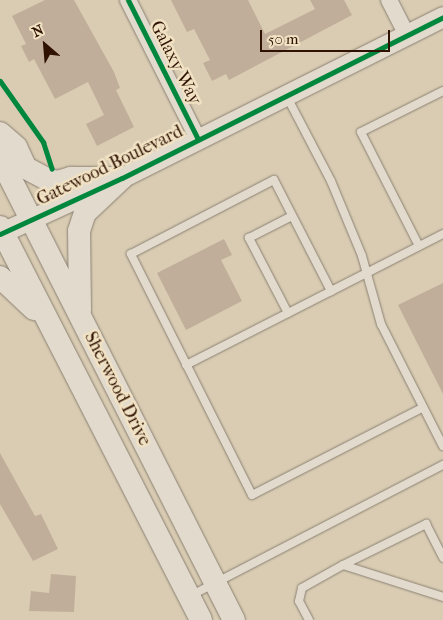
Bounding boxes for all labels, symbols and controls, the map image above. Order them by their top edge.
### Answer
street label: Galaxy Way [145,17,205,109]
north arrow [20,20,70,70]
scale bar [263,20,393,52]
text: N [29,21,47,41]
text: 50 m [268,30,298,48]
street label: Gatewood Boulevard [33,121,187,211]
street label: Sherwood Drive [79,328,155,450]

